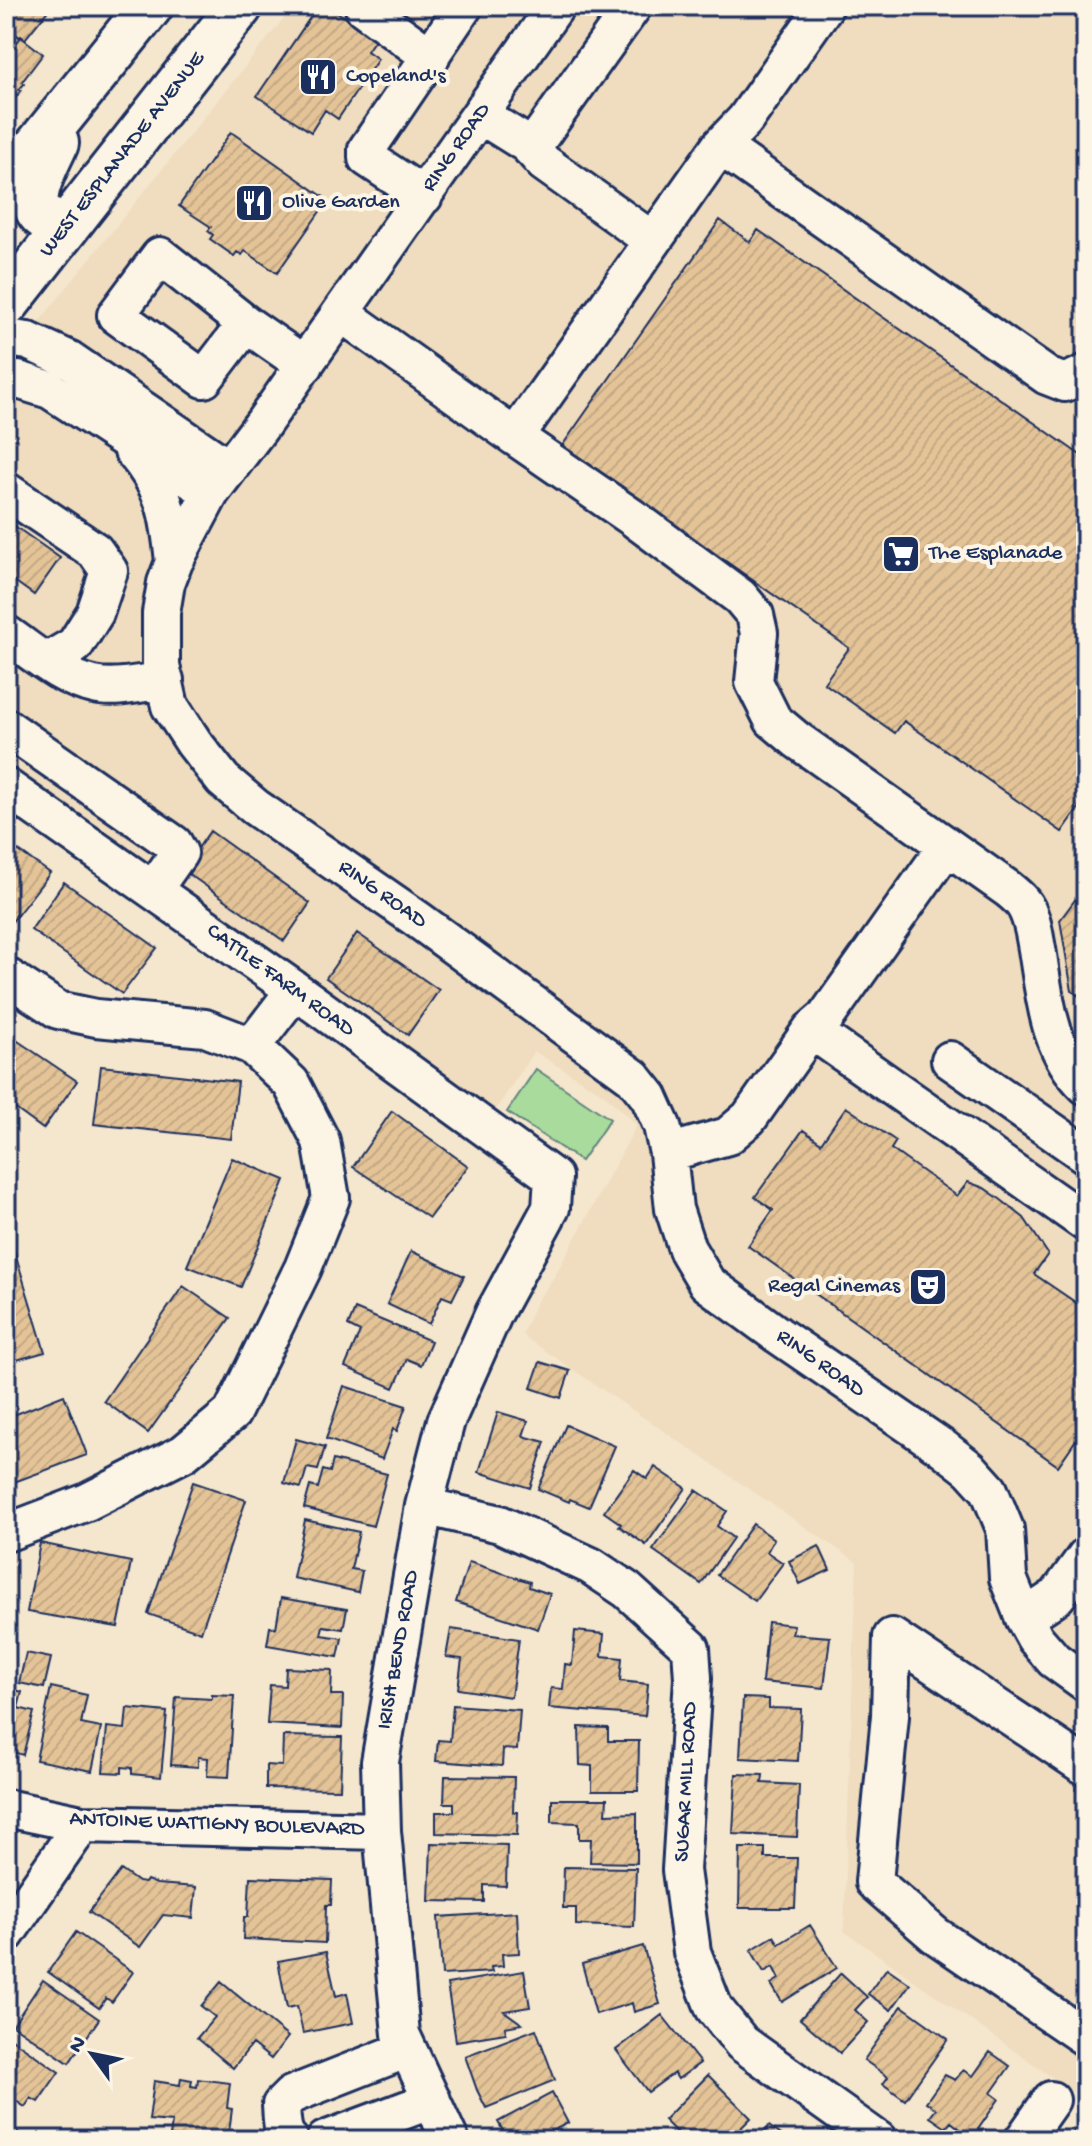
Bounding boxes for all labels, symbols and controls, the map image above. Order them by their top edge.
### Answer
street label: WEST ESPLANADE AVENUE [35,46,212,263]
restaurant icon: Copeland's [297,56,339,98]
place label: Copeland's [346,64,447,90]
street label: RING ROAD [417,98,497,197]
restaurant icon: Olive Garden [233,182,275,224]
place label: Olive Garden [282,190,400,216]
supermarket icon: The Esplanade [880,533,922,575]
place label: The Esplanade [927,541,1063,567]
street label: RING ROAD [333,855,432,935]
street label: CATTLE FARM ROAD [201,918,360,1044]
theatre icon: Regal Cinemas [907,1266,949,1308]
place label: Regal Cinemas [768,1274,901,1300]
street label: RING ROAD [771,1324,870,1404]
street label: IRISH BEND ROAD [372,1568,426,1732]
street label: SUGAR MILL ROAD [670,1701,704,1863]
street label: ANTOINE WATTIGNY BOULEVARD [69,1807,366,1843]
north arrow [52,2014,132,2094]
text: N [64,2032,93,2058]

